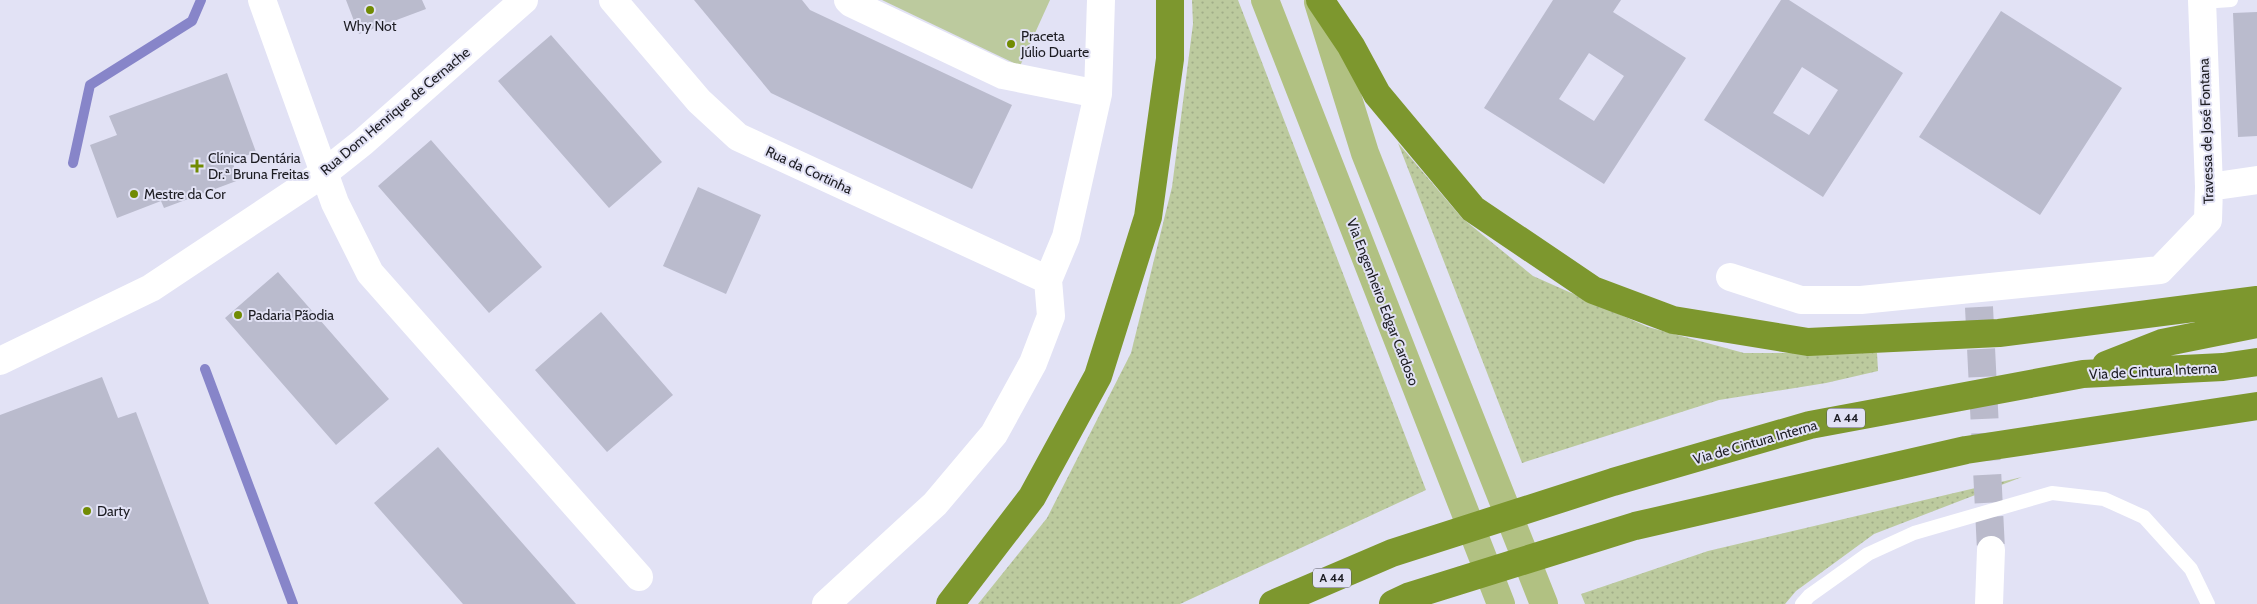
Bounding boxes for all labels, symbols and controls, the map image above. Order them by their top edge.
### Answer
marker: Why Not [364,4,376,16]
place label: Why Not [344,17,397,35]
place label: Praceta Júlio Duarte [1020,27,1089,61]
marker: Praceta Júlio Duarte [1005,38,1017,50]
street label: Rua Dom Henrique de Cernache [316,43,474,179]
street label: Travessa de José Fontana [2194,58,2218,204]
street label: Rua da Cortinha [763,142,855,198]
place label: Clínica Dentária Dr.ª Bruna Freitas [208,149,309,183]
marker: Clínica Dentária Dr.ª Bruna Freitas [190,159,204,173]
place label: Mestre da Cor [144,185,226,203]
marker: Mestre da Cor [128,188,140,200]
street label: Via Engenheiro Edgar Cardoso [1343,216,1423,388]
place label: Padaria Pãodia [248,306,334,324]
marker: Padaria Pãodia [232,309,244,321]
street label: Via de Cintura Interna [2089,359,2218,383]
road number: A 44 [1827,408,1865,428]
street label: Via de Cintura Interna [1691,416,1819,468]
place label: Darty [97,502,130,520]
marker: Darty [81,505,93,517]
road number: A 44 [1313,568,1351,588]

